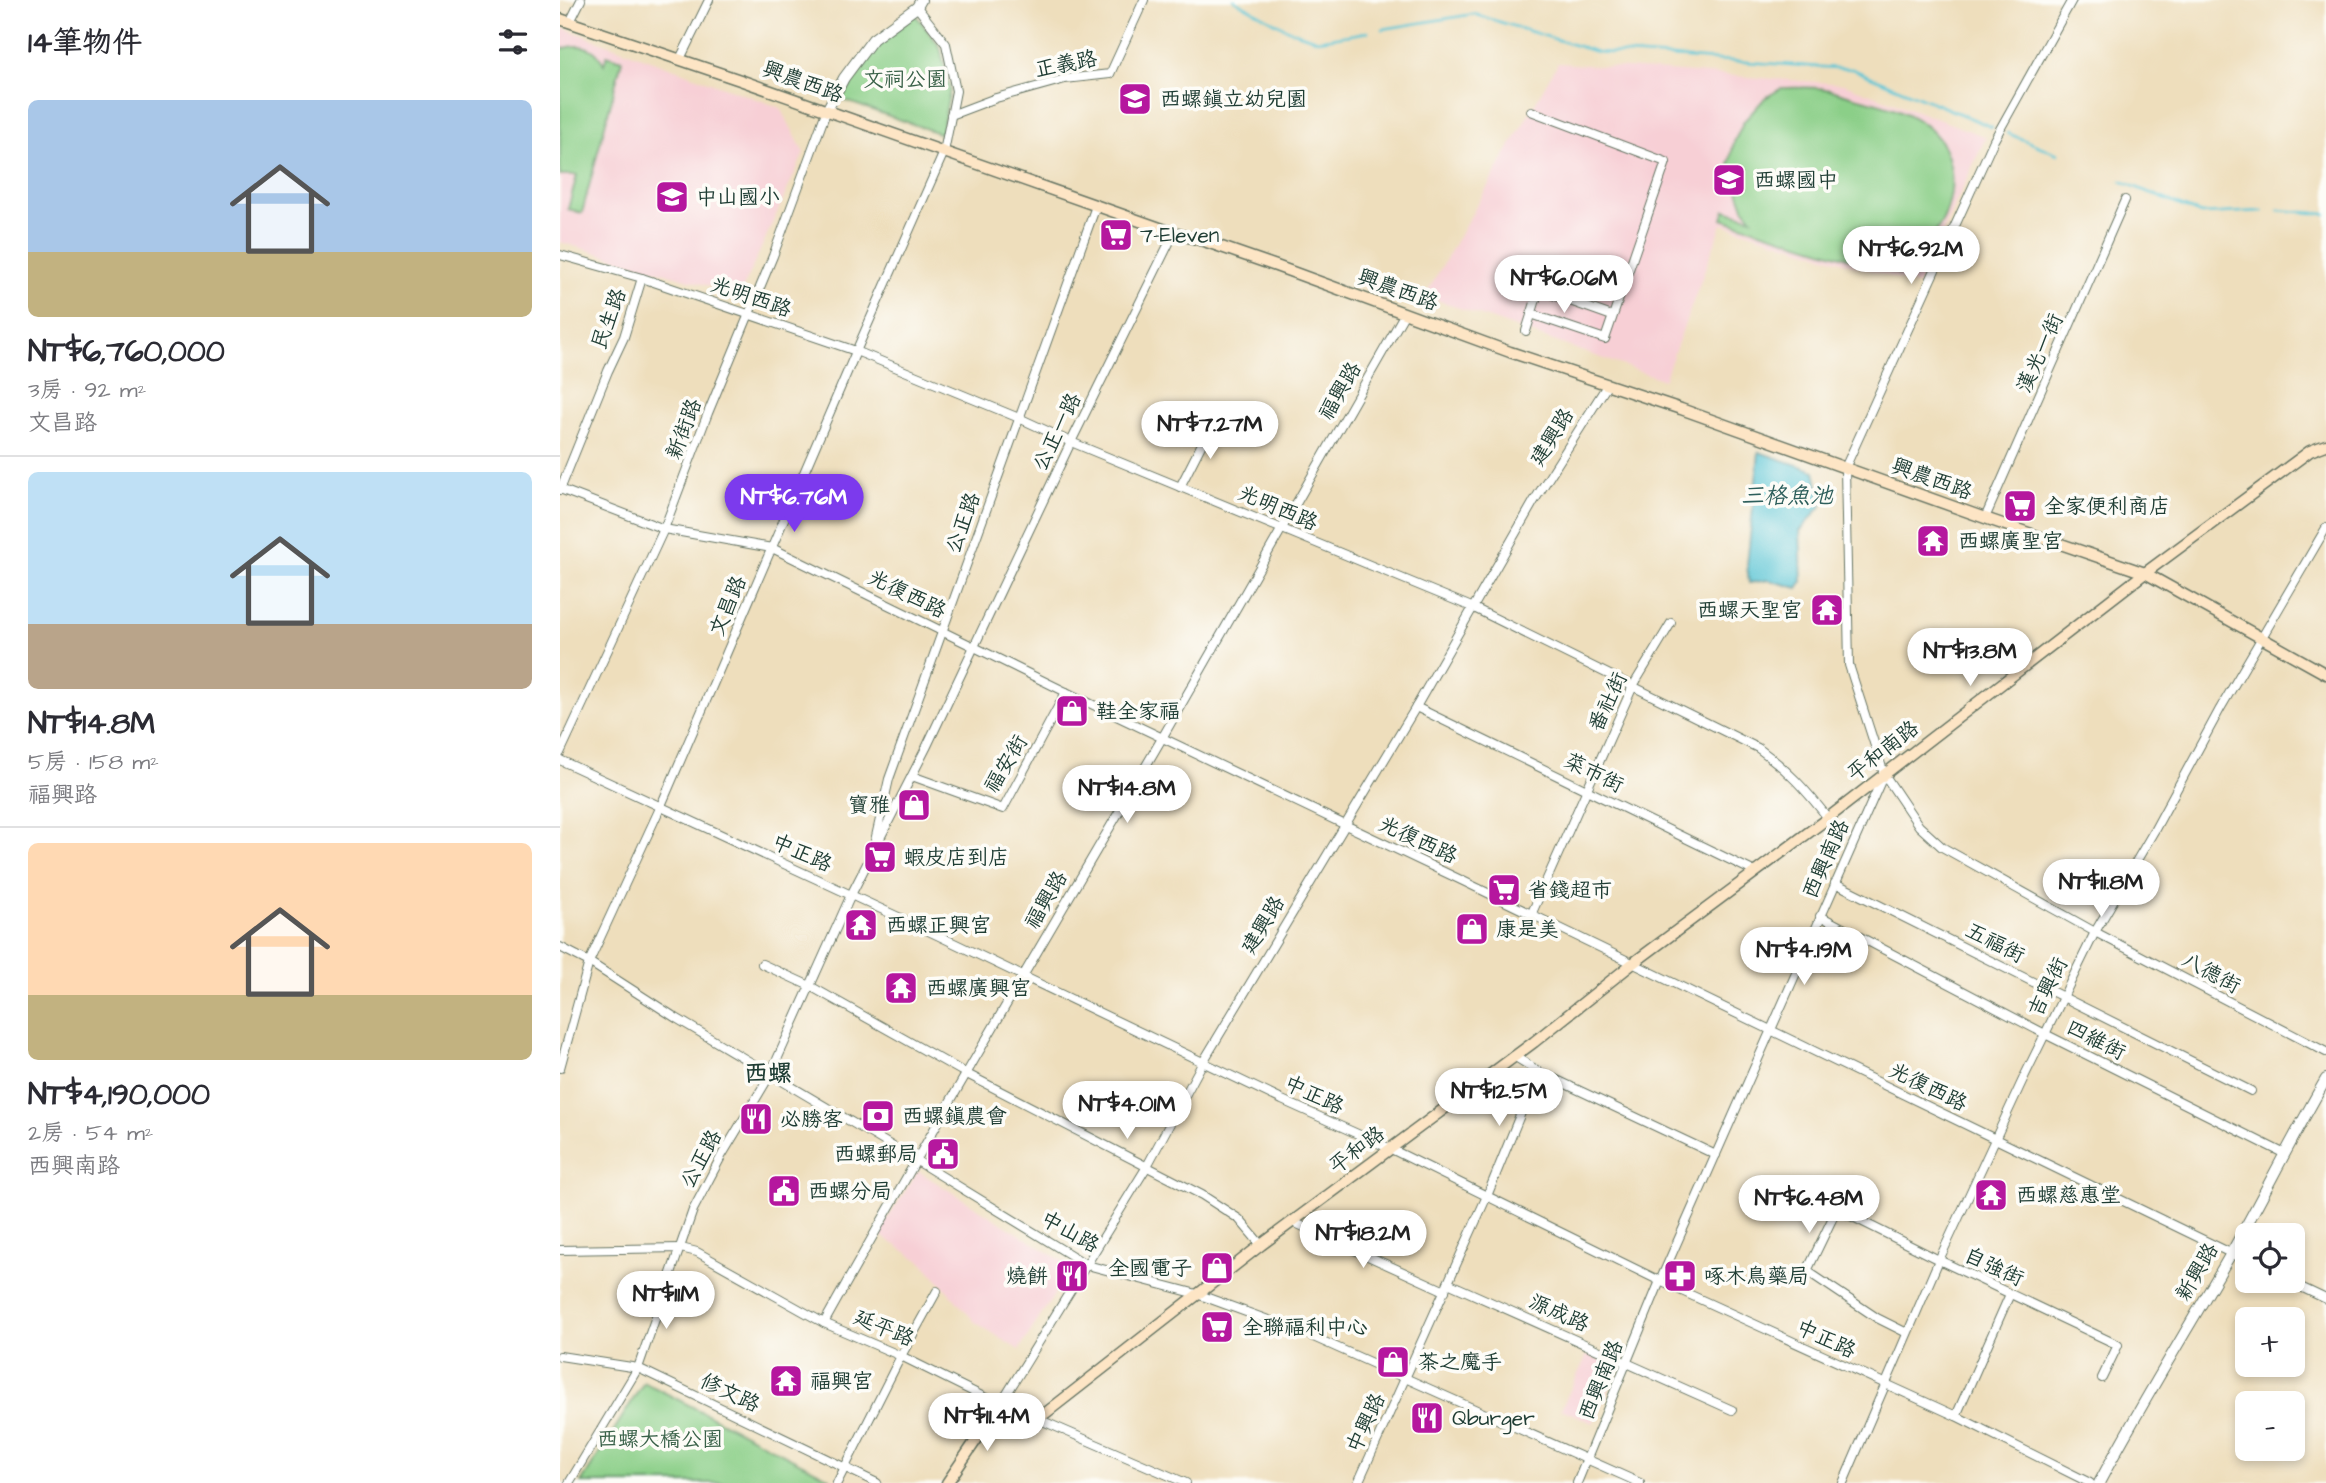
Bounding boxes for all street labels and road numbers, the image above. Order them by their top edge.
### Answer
street label: 正義路 [1032,44,1100,84]
street label: 興農西路 [759,54,847,110]
street label: 興農西路 [1354,262,1442,318]
street label: 光明西路 [707,270,795,324]
street label: 民生路 [585,284,633,354]
street label: 漢光一街 [2010,309,2070,397]
street label: 福興路 [1312,356,1368,426]
street label: 公正一路 [1026,388,1088,476]
street label: 新街路 [659,394,709,464]
street label: 建興路 [1523,403,1581,471]
street label: 興農西路 [1888,451,1976,507]
street label: 光明西路 [1234,478,1322,538]
street label: 公正路 [939,488,987,558]
street label: 光復西路 [863,563,951,625]
street label: 文昌路 [702,571,754,641]
street label: 番社街 [1582,667,1634,737]
street label: 平和南路 [1841,714,1925,788]
street label: 福安街 [977,730,1035,798]
street label: 菜市街 [1559,746,1629,800]
street label: 光復西路 [1374,809,1462,871]
street label: 西興南路 [1796,815,1856,903]
street label: 中正路 [767,827,837,879]
street label: 福興路 [1018,865,1074,935]
street label: 建興路 [1234,891,1292,959]
street label: 五福街 [1960,916,2030,970]
street label: 八德街 [2176,945,2246,1001]
street label: 吉興街 [2021,952,2075,1022]
street label: 四維街 [2061,1013,2131,1067]
street label: 光復西路 [1884,1056,1972,1118]
street label: 中正路 [1279,1069,1349,1121]
street label: 平和路 [1323,1119,1391,1181]
street label: 公正路 [673,1124,729,1194]
street label: 中山路 [1035,1204,1105,1260]
street label: 新興路 [2169,1237,2225,1307]
street label: 自強街 [1959,1241,2029,1293]
street label: 源成路 [1524,1287,1594,1339]
street label: 延平路 [849,1302,919,1354]
street label: 中正路 [1791,1313,1861,1365]
street label: 西興南路 [1572,1336,1630,1424]
street label: 修文路 [695,1367,765,1419]
street label: 中興路 [1340,1388,1392,1458]

